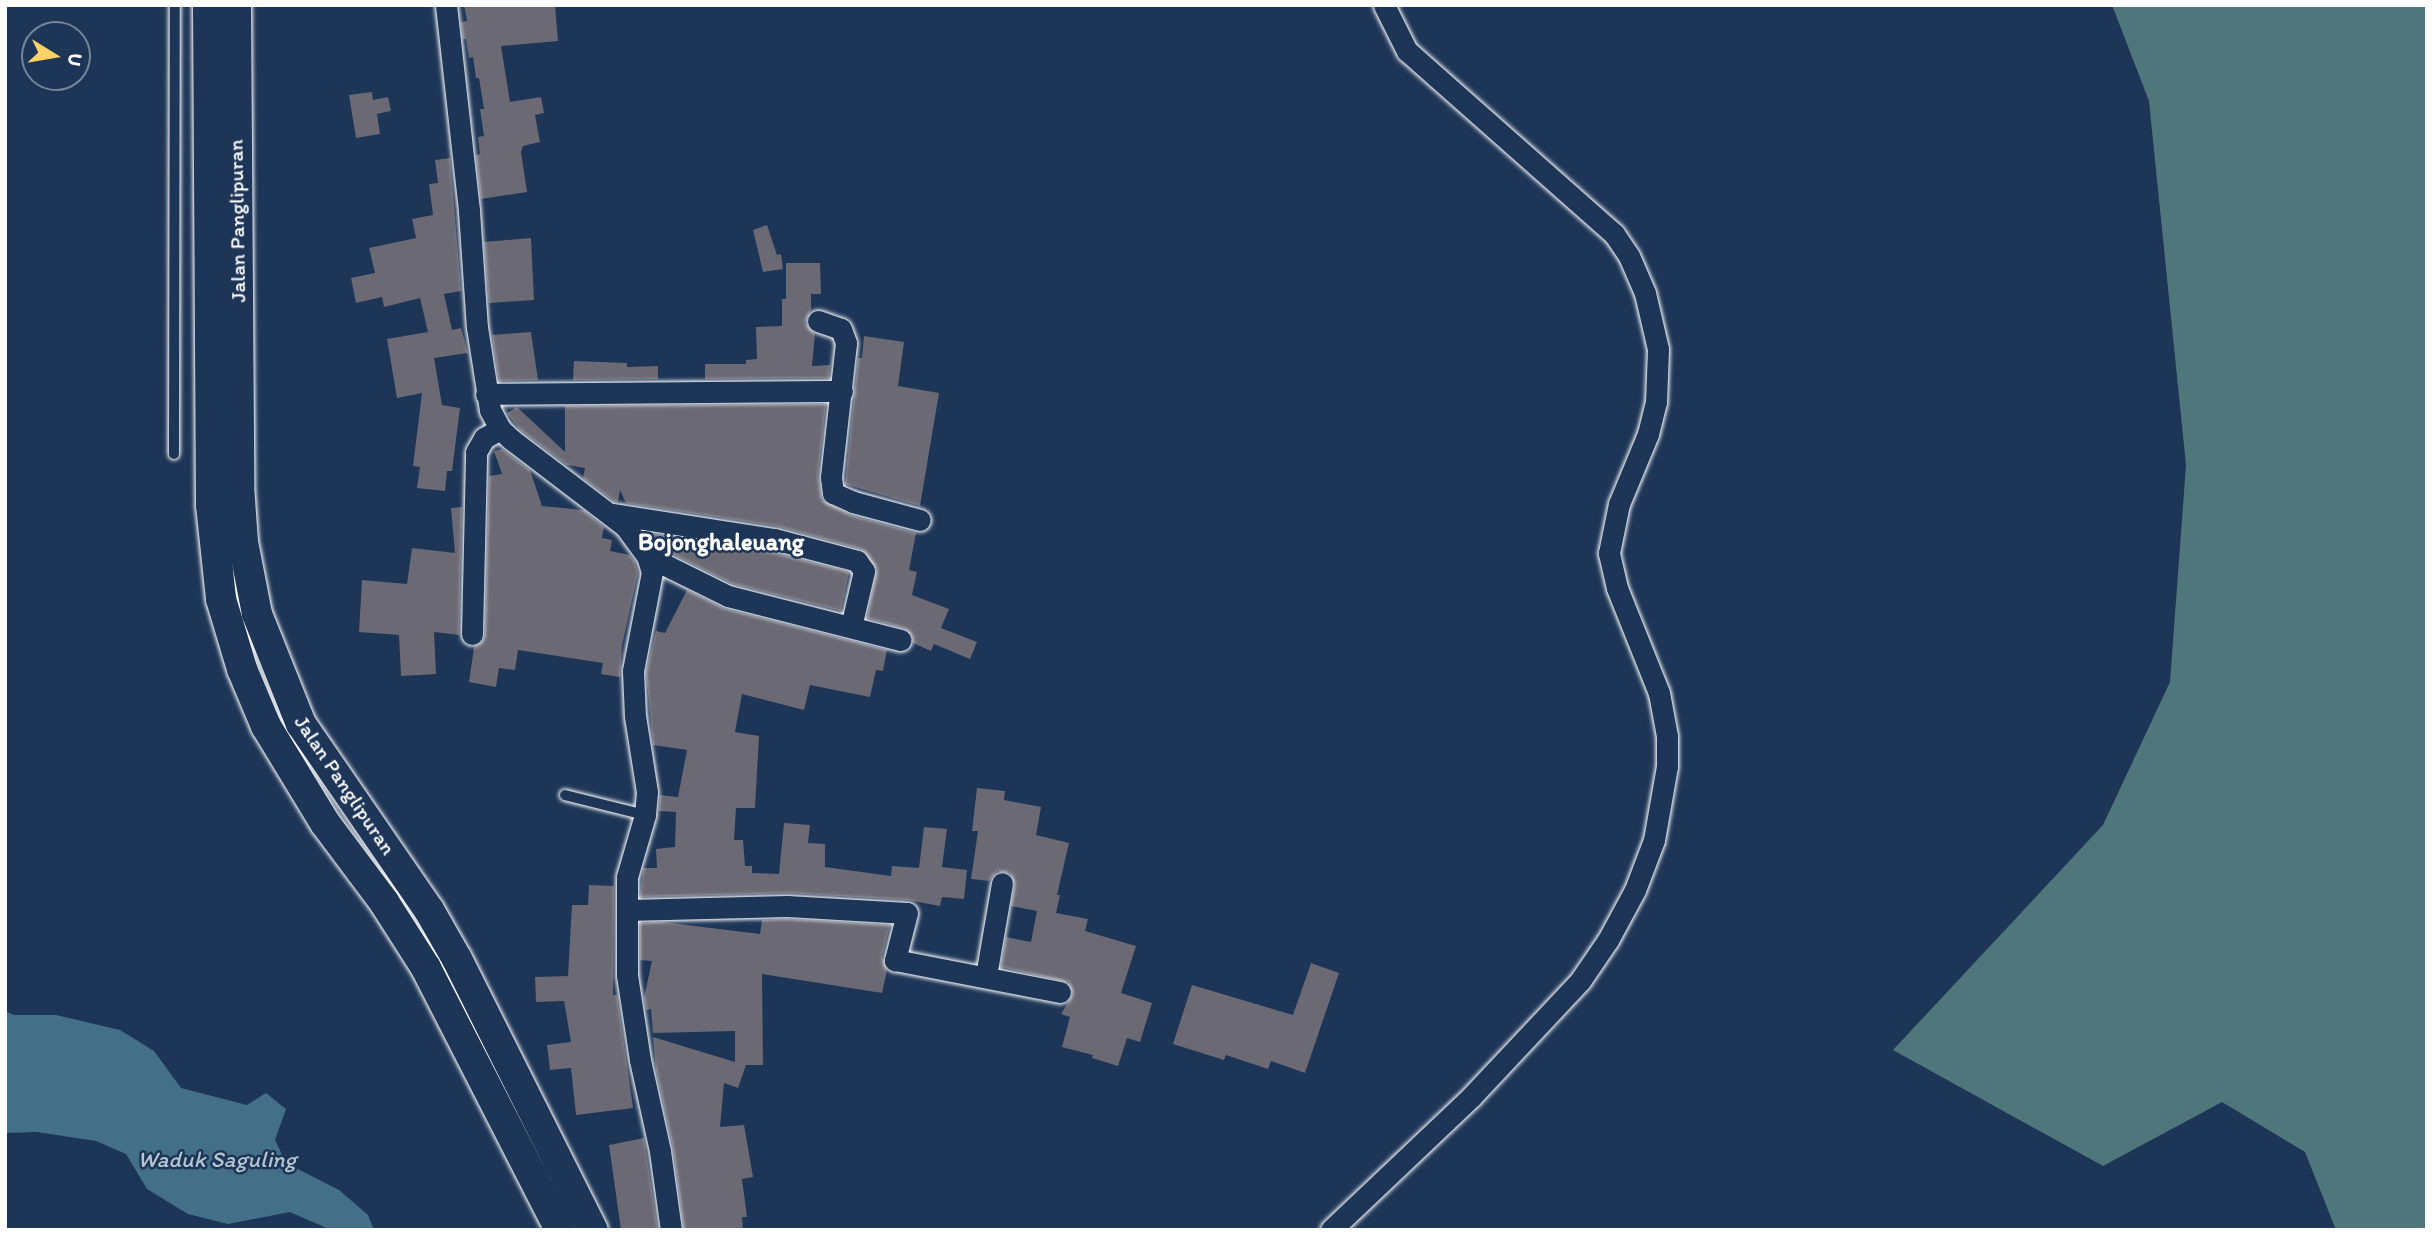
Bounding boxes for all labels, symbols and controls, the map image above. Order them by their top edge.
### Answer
north arrow [21,21,91,91]
text: U [63,51,88,68]
street label: Jalan Panglipuran [223,139,251,303]
district label: Bojonghaleuang [638,528,804,556]
street label: Jalan Panglipuran [289,711,401,859]
water label: Waduk Saguling [137,1145,297,1173]

